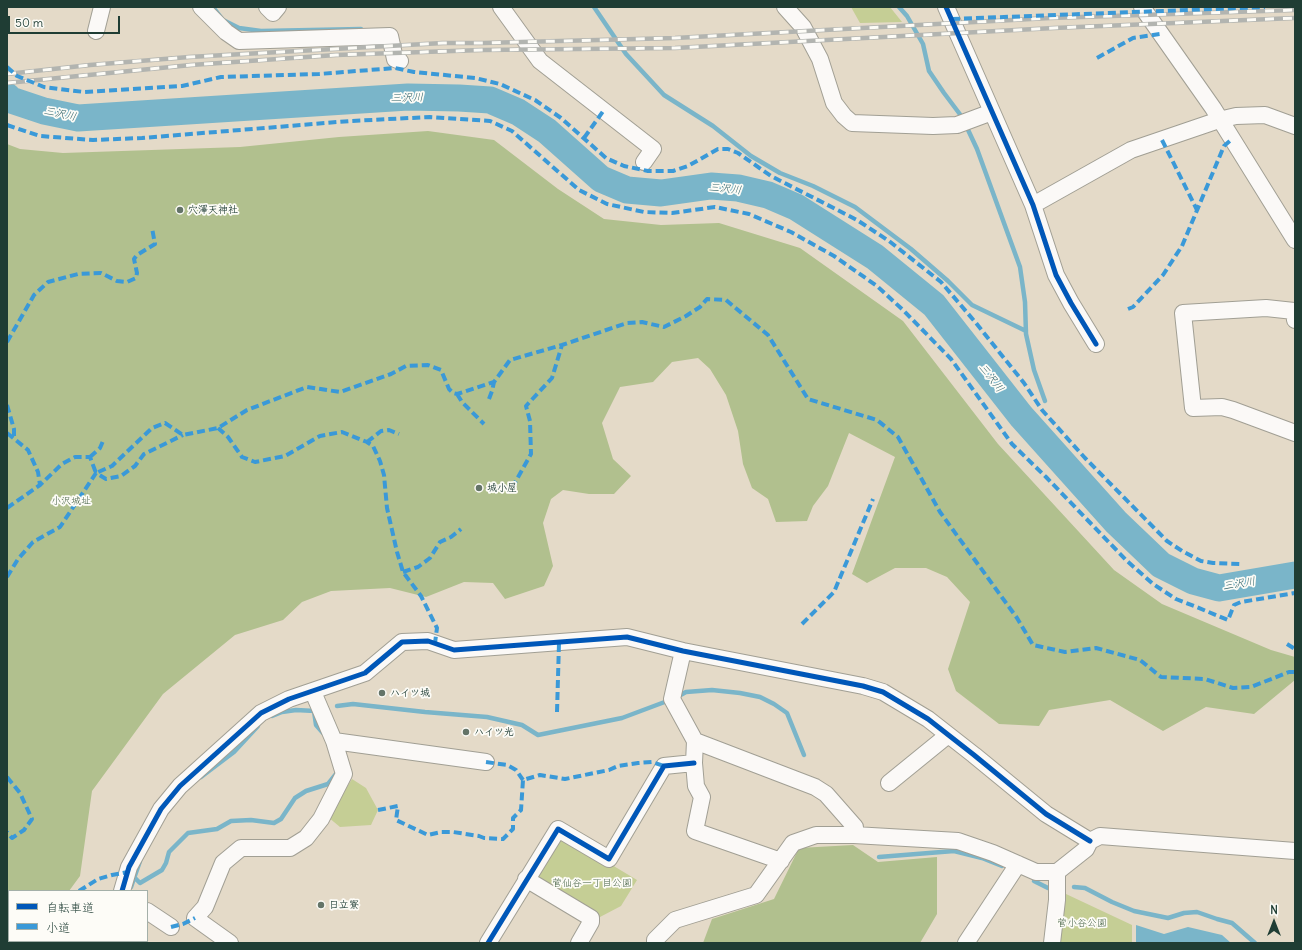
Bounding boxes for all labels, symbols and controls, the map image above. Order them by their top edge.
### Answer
scale bar [10,8,122,34]
text: 50 m [15,15,43,30]
water label: 三沢川 [390,91,424,105]
water label: 三沢川 [42,104,78,124]
water label: 三沢川 [708,181,742,197]
place label: 穴澤天神社 [188,204,238,216]
marker: 穴澤天神社 [175,205,185,215]
water label: 三沢川 [976,361,1006,395]
place label: 城小屋 [487,482,517,494]
marker: 城小屋 [474,483,484,493]
park label: 小沢城址 [51,495,91,507]
water label: 三沢川 [1222,575,1256,593]
place label: ハイツ城 [390,687,430,699]
marker: ハイツ城 [377,688,387,698]
place label: ハイツ光 [474,726,514,738]
marker: ハイツ光 [461,727,471,737]
park label: 菅仙谷一丁目公園 [552,877,632,889]
legend [8,890,148,942]
place label: 日立寮 [329,899,359,911]
text: 自転車道 [46,900,94,915]
marker: 日立寮 [316,900,326,910]
north arrow [1254,902,1294,942]
text: N [1270,903,1278,917]
park label: 菅小谷公園 [1057,917,1107,929]
text: 小道 [46,920,70,935]

